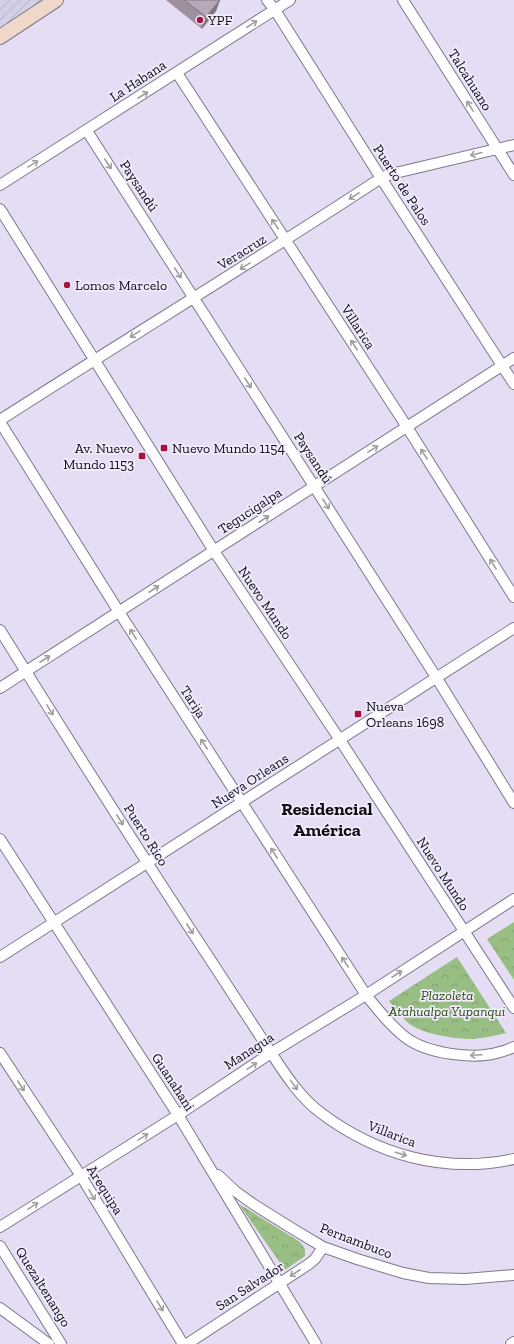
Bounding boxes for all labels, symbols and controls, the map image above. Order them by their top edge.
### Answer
place label: YPF [207,12,233,29]
marker: YPF [195,15,205,25]
one-way arrow [246,20,258,28]
street label: Talcahuano [444,46,496,114]
street label: La Habana [107,56,170,106]
one-way arrow [137,91,148,99]
one-way arrow [466,101,474,112]
street label: Puerto de Palos [370,141,434,229]
one-way arrow [470,150,483,158]
street label: Paysandú [116,157,162,215]
one-way arrow [104,158,112,169]
one-way arrow [27,160,39,168]
one-way arrow [349,191,360,200]
one-way arrow [271,219,279,230]
street label: Veracruz [214,230,270,274]
one-way arrow [240,262,251,270]
one-way arrow [174,267,182,278]
place label: Lomos Marcelo [75,277,167,294]
marker: Lomos Marcelo [62,280,72,290]
street label: Villarica [337,301,379,353]
one-way arrow [129,331,141,339]
one-way arrow [349,339,357,351]
one-way arrow [244,377,252,388]
street label: Paysandú [290,429,336,487]
place label: Av. Nuevo Mundo 1153 [63,440,134,473]
place label: Nuevo Mundo 1154 [172,440,285,457]
marker: Nuevo Mundo 1154 [159,443,169,453]
one-way arrow [367,445,378,453]
one-way arrow [420,449,428,460]
marker: Av. Nuevo Mundo 1153 [137,451,147,461]
street label: Tegucigalpa [215,484,285,538]
one-way arrow [322,498,330,510]
one-way arrow [258,515,269,523]
one-way arrow [489,558,497,570]
street label: Nuevo Mundo [234,563,296,643]
one-way arrow [148,585,159,593]
one-way arrow [129,628,137,640]
one-way arrow [39,655,50,663]
street label: Tarija [176,683,210,722]
place label: Nueva Orleans 1698 [366,698,444,731]
one-way arrow [47,704,55,716]
marker: Nueva Orleans 1698 [353,709,363,719]
one-way arrow [199,738,208,749]
street label: Nueva Orleans [208,750,292,812]
district label: Residencial América [281,798,373,841]
street label: Puerto Rico [120,801,172,869]
one-way arrow [116,814,124,826]
street label: Nuevo Mundo [413,834,473,914]
one-way arrow [270,848,278,859]
one-way arrow [186,924,194,935]
one-way arrow [340,956,348,968]
one-way arrow [392,970,403,978]
park label: Plazoleta Atahualpa Yupanqui [388,987,505,1020]
street label: Managua [221,1028,277,1073]
street label: Guanahani [148,1050,198,1114]
one-way arrow [470,1051,483,1058]
one-way arrow [246,1062,257,1070]
one-way arrow [290,1079,298,1090]
one-way arrow [17,1080,26,1091]
street label: Villarica [365,1117,419,1151]
one-way arrow [137,1132,149,1140]
one-way arrow [394,1151,407,1158]
street label: Arequipa [83,1162,127,1218]
one-way arrow [88,1189,96,1200]
one-way arrow [27,1202,38,1210]
street label: Pernambuco [317,1219,395,1263]
street label: Quezaltenango [12,1244,74,1330]
street label: San Salvador [213,1258,287,1314]
one-way arrow [290,1269,301,1277]
one-way arrow [156,1300,164,1312]

